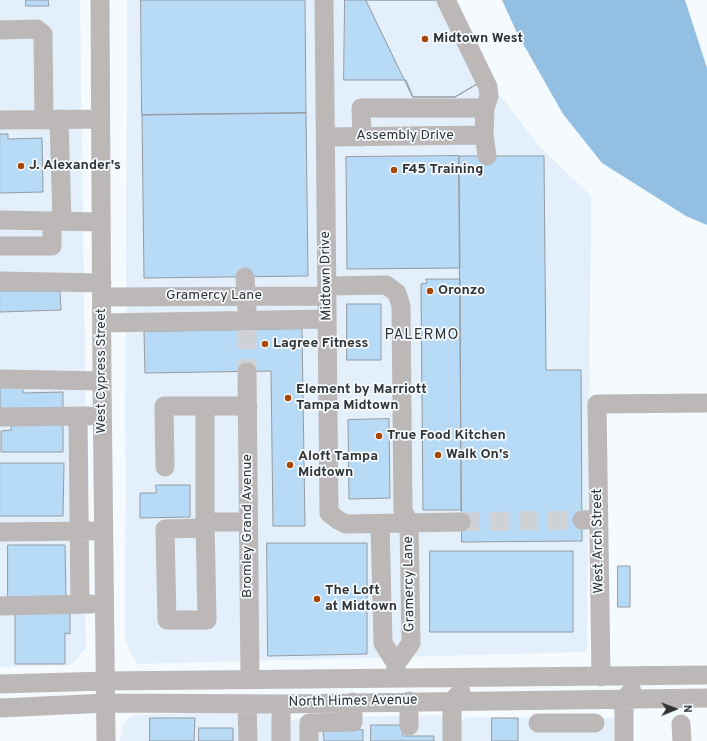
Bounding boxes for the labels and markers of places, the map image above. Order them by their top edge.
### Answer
place label: Midtown West [433,31,523,47]
marker: Midtown West [420,34,430,44]
place label: J. Alexander's [29,158,121,174]
marker: J. Alexander's [16,161,26,171]
place label: F45 Training [402,162,483,178]
marker: F45 Training [389,165,399,175]
place label: Oronzo [438,283,485,299]
marker: Oronzo [425,286,435,296]
place label: Lagree Fitness [273,336,368,352]
marker: Lagree Fitness [260,339,270,349]
place label: Element by Marriott Tampa Midtown [296,382,427,414]
marker: Element by Marriott Tampa Midtown [283,393,293,403]
place label: True Food Kitchen [387,428,506,444]
marker: True Food Kitchen [374,431,384,441]
place label: Walk On's [446,447,509,463]
place label: Aloft Tampa Midtown [298,449,378,482]
marker: Walk On's [433,450,443,460]
marker: Aloft Tampa Midtown [285,460,295,470]
place label: The Loft at Midtown [325,583,397,616]
marker: The Loft at Midtown [312,594,322,604]

